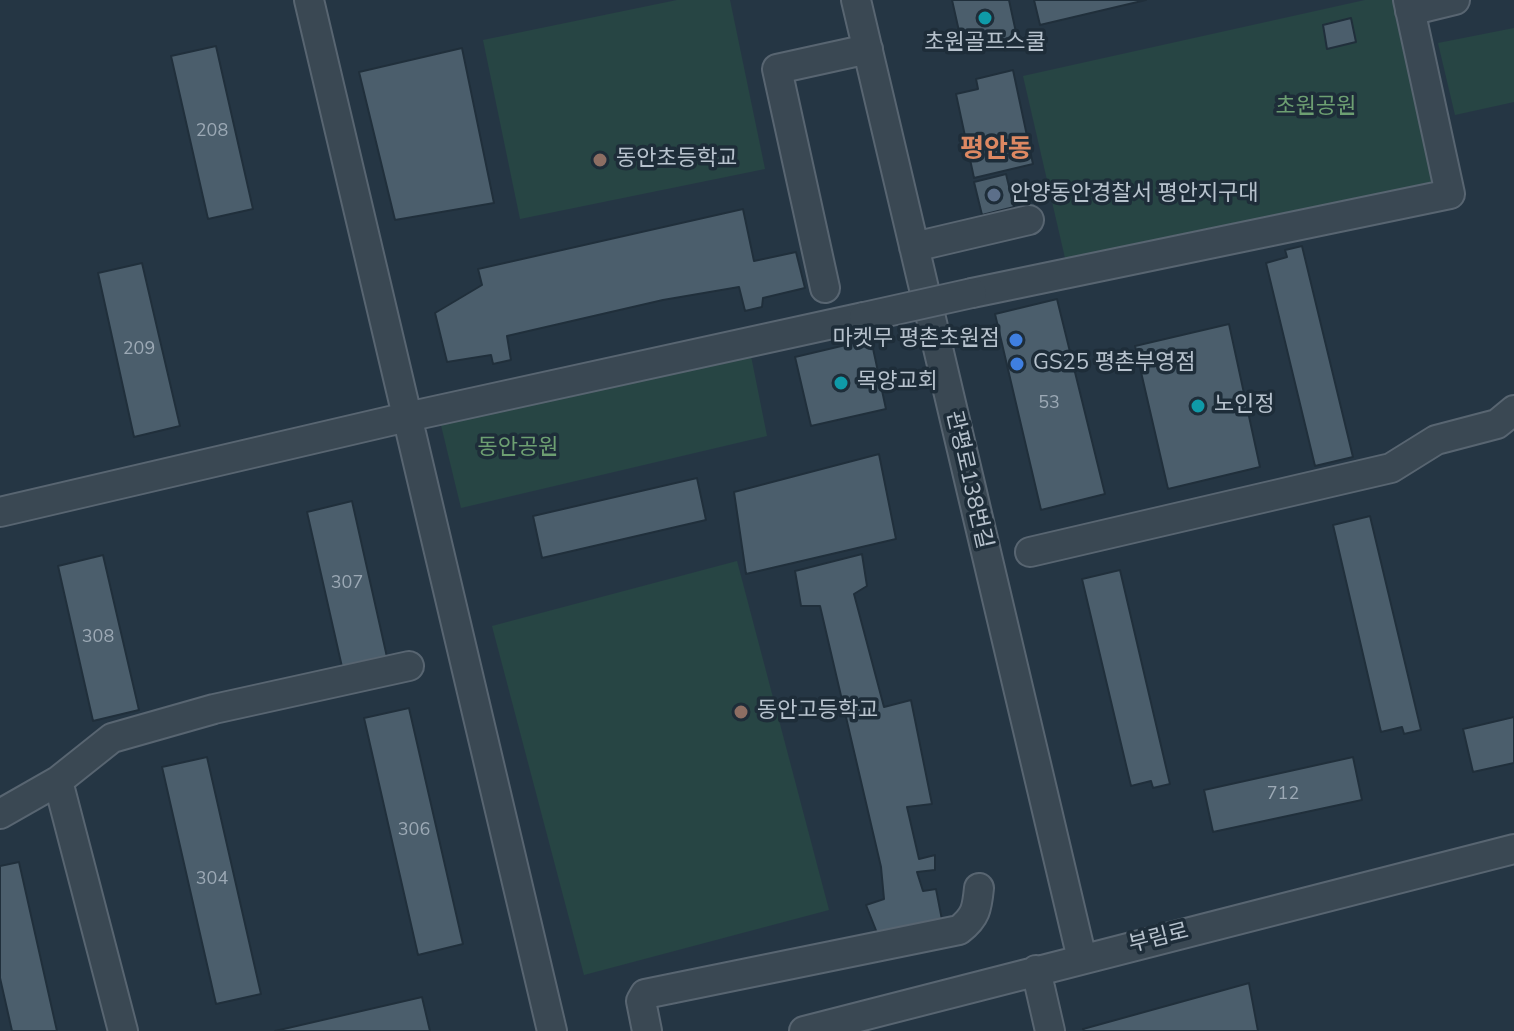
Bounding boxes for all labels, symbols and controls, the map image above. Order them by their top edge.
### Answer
marker: 초원골프스쿨 [976,9,994,27]
place label: 초원골프스쿨 [924,31,1046,57]
park label: 초원공원 [1276,95,1356,121]
house number: 208 [196,121,228,143]
district label: 평안동 [960,135,1032,167]
place label: 동안초등학교 [616,147,737,173]
marker: 동안초등학교 [591,151,609,169]
place label: 안양동안경찰서 평안지구대 [1010,182,1259,208]
marker: 안양동안경찰서 평안지구대 [985,186,1003,204]
place label: 마켓무 평촌초원점 [832,327,1000,353]
marker: 마켓무 평촌초원점 [1007,331,1025,349]
house number: 209 [123,339,155,361]
place label: GS25 평촌부영점 [1033,351,1196,377]
marker: GS25 평촌부영점 [1008,355,1026,373]
place label: 목양교회 [857,370,938,396]
marker: 목양교회 [832,374,850,392]
house number: 53 [1038,393,1060,415]
place label: 노인정 [1214,393,1275,419]
marker: 노인정 [1189,397,1207,415]
street label: 관평로138번길 [939,408,997,552]
park label: 동안공원 [478,436,558,462]
house number: 307 [331,573,363,595]
house number: 308 [82,627,114,649]
place label: 동안고등학교 [757,699,878,725]
marker: 동안고등학교 [732,703,750,721]
house number: 712 [1267,784,1299,806]
house number: 306 [398,820,430,842]
house number: 304 [196,869,228,891]
street label: 부림로 [1126,919,1192,959]

